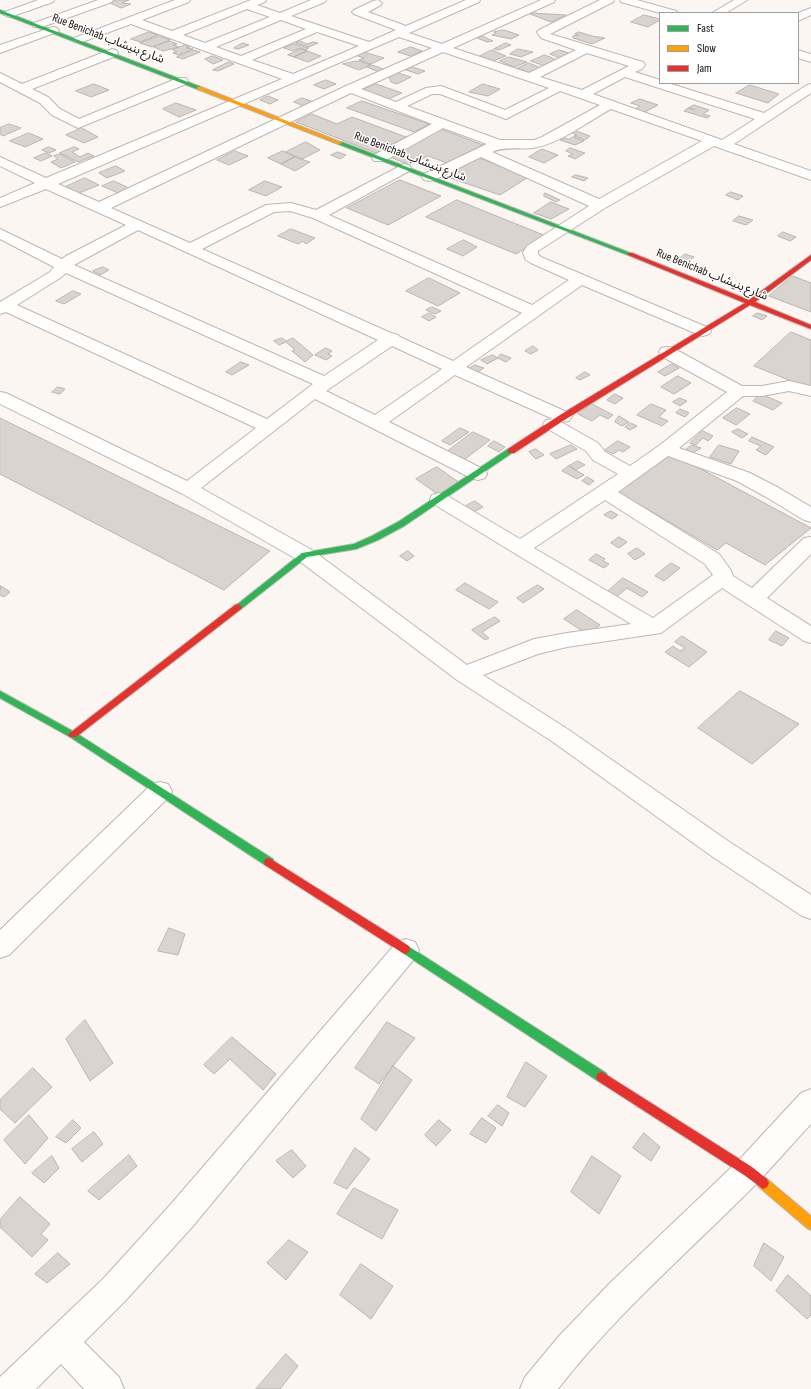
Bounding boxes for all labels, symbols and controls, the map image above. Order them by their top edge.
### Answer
street label: Rue Benichab شارع بنيشاب [50,11,166,67]
legend [659,12,799,84]
text: Fast [697,21,714,36]
text: Slow [697,41,716,56]
text: Jam [697,61,712,76]
street label: Rue Benichab شارع بنيشاب [352,129,468,185]
street label: Rue Benichab شارع بنيشاب [654,246,770,304]

